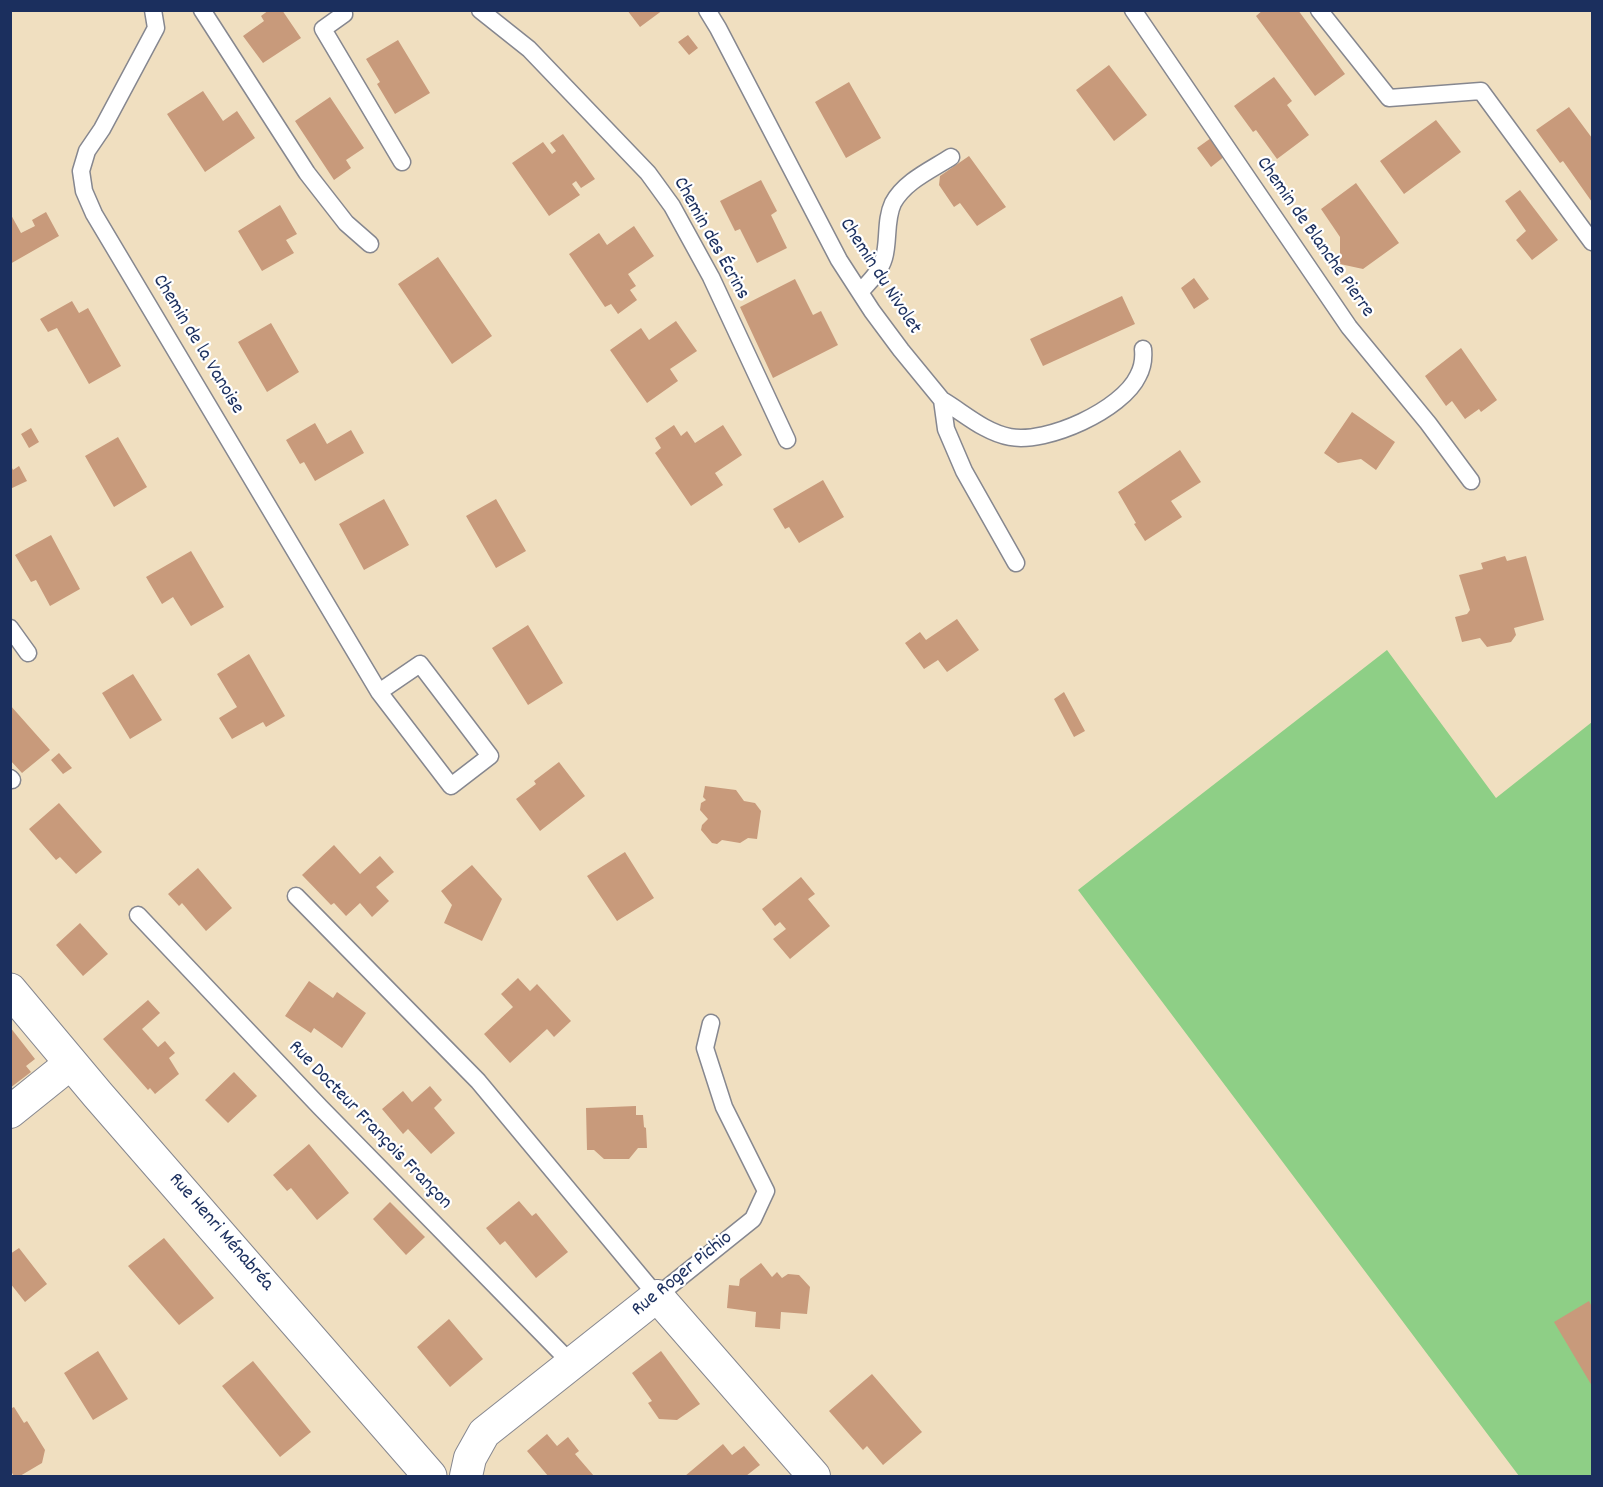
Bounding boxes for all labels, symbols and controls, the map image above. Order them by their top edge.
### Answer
street label: Chemin de Blanche Pierre [1250,153,1378,323]
street label: Chemin des Écrins [667,174,753,304]
street label: Chemin du Nivolet [833,215,925,339]
street label: Chemin de la Vanoise [146,271,248,419]
street label: Rue Docteur François Françon [282,1037,456,1215]
street label: Rue Henri Ménabréa [162,1169,278,1297]
street label: Rue Roger Pichio [628,1227,738,1323]

